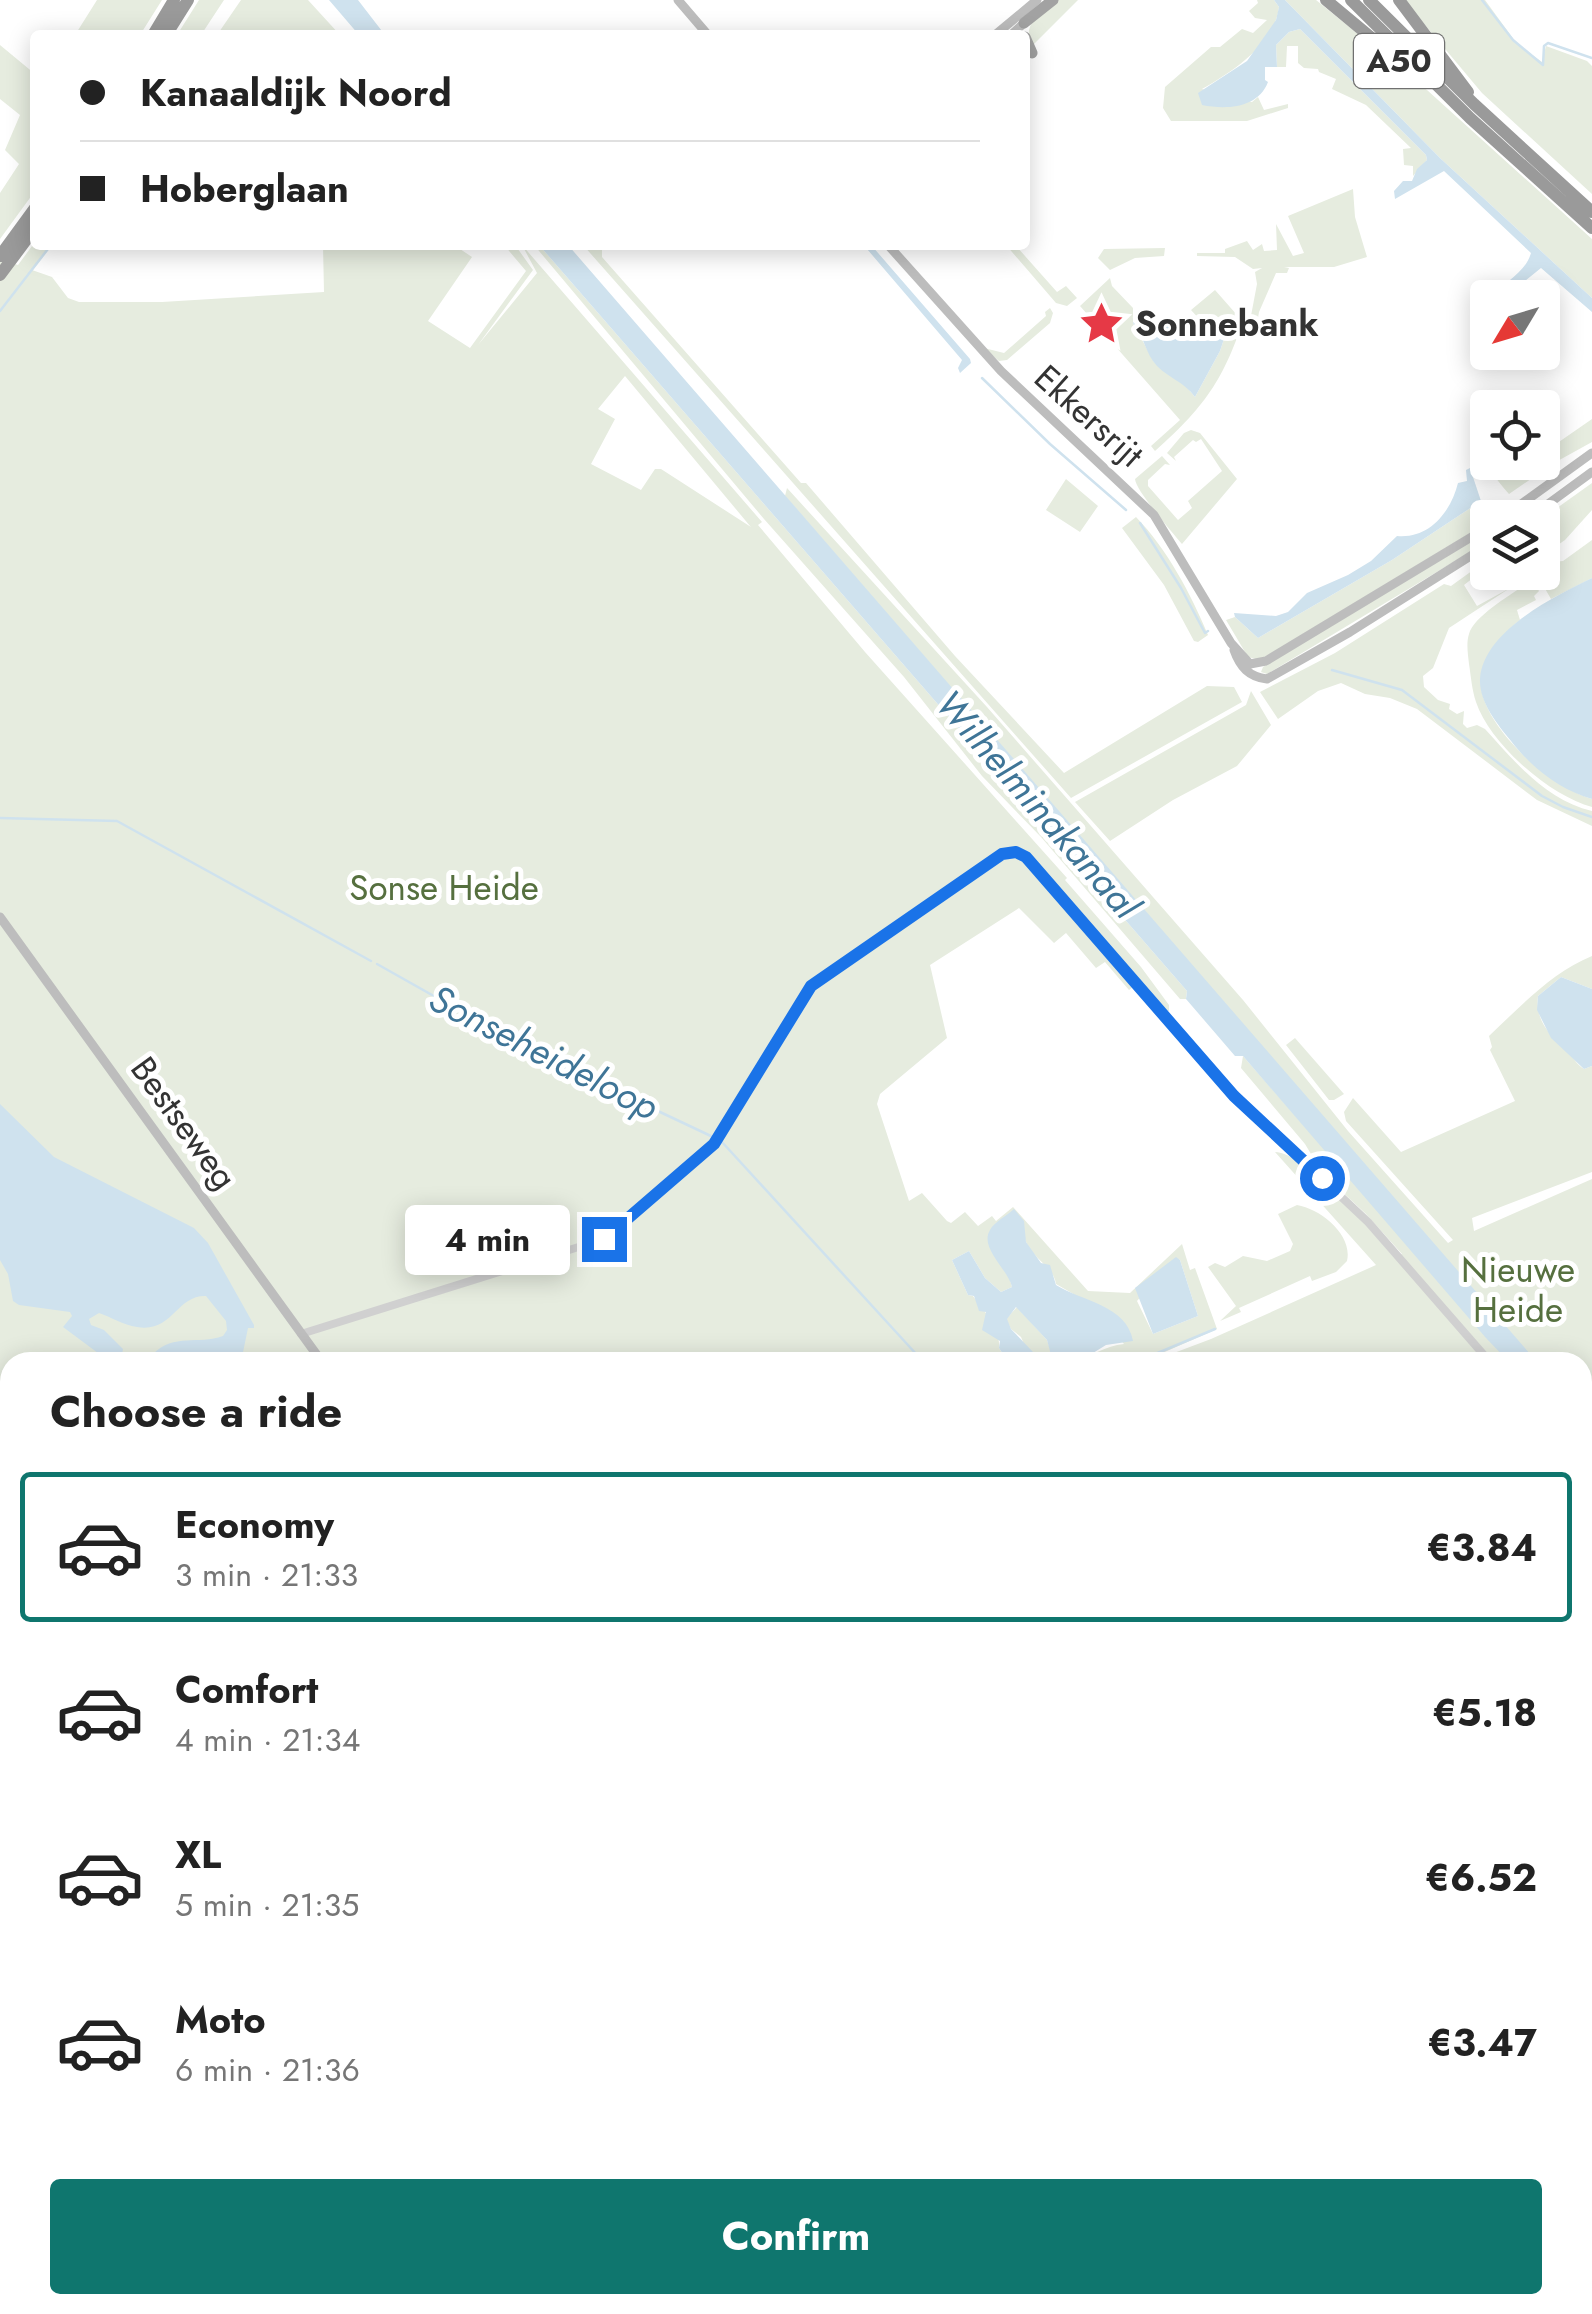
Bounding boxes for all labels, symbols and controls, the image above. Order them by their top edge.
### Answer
road number: A50 [1354,34,1444,88]
text: Kanaaldijk Noord [140,65,452,120]
text: Hoberglaan [140,161,349,216]
north arrow [1470,280,1560,370]
map controls [1470,280,1560,590]
place label: Sonnebank [1135,299,1319,349]
place icon: Sonnebank [1078,300,1126,348]
street label: Ekkersrijt [1023,353,1155,479]
button: locate [1470,390,1560,480]
button: layers [1470,500,1560,590]
water label: Wilhelminakanaal [923,678,1154,932]
park label: Sonse Heide [349,863,539,913]
water label: Sonseheideloop [420,970,668,1134]
street label: Bestseweg [119,1046,249,1200]
route start [1300,1156,1345,1201]
callout: 4 min [404,1204,569,1274]
text: 4 min [445,1217,530,1263]
route end [582,1217,627,1262]
park label: Nieuwe Heide [1461,1245,1575,1335]
text: Choose a ride [50,1379,342,1444]
text: Economy [175,1497,334,1552]
icon: car [55,1502,145,1592]
text: €3.84 [1426,1520,1537,1575]
text: 3 min · 21:33 [175,1552,358,1598]
text: Comfort [175,1662,318,1717]
icon: car [55,1667,145,1757]
text: €5.18 [1432,1685,1537,1740]
text: 4 min · 21:34 [175,1717,360,1763]
text: XL [175,1827,221,1882]
icon: car [55,1832,145,1922]
text: €6.52 [1425,1850,1537,1905]
text: 5 min · 21:35 [175,1882,359,1928]
text: Moto [175,1992,266,2047]
icon: car [55,1997,145,2087]
text: €3.47 [1427,2015,1537,2070]
text: 6 min · 21:36 [175,2047,360,2093]
button: Confirm [50,2179,1542,2294]

